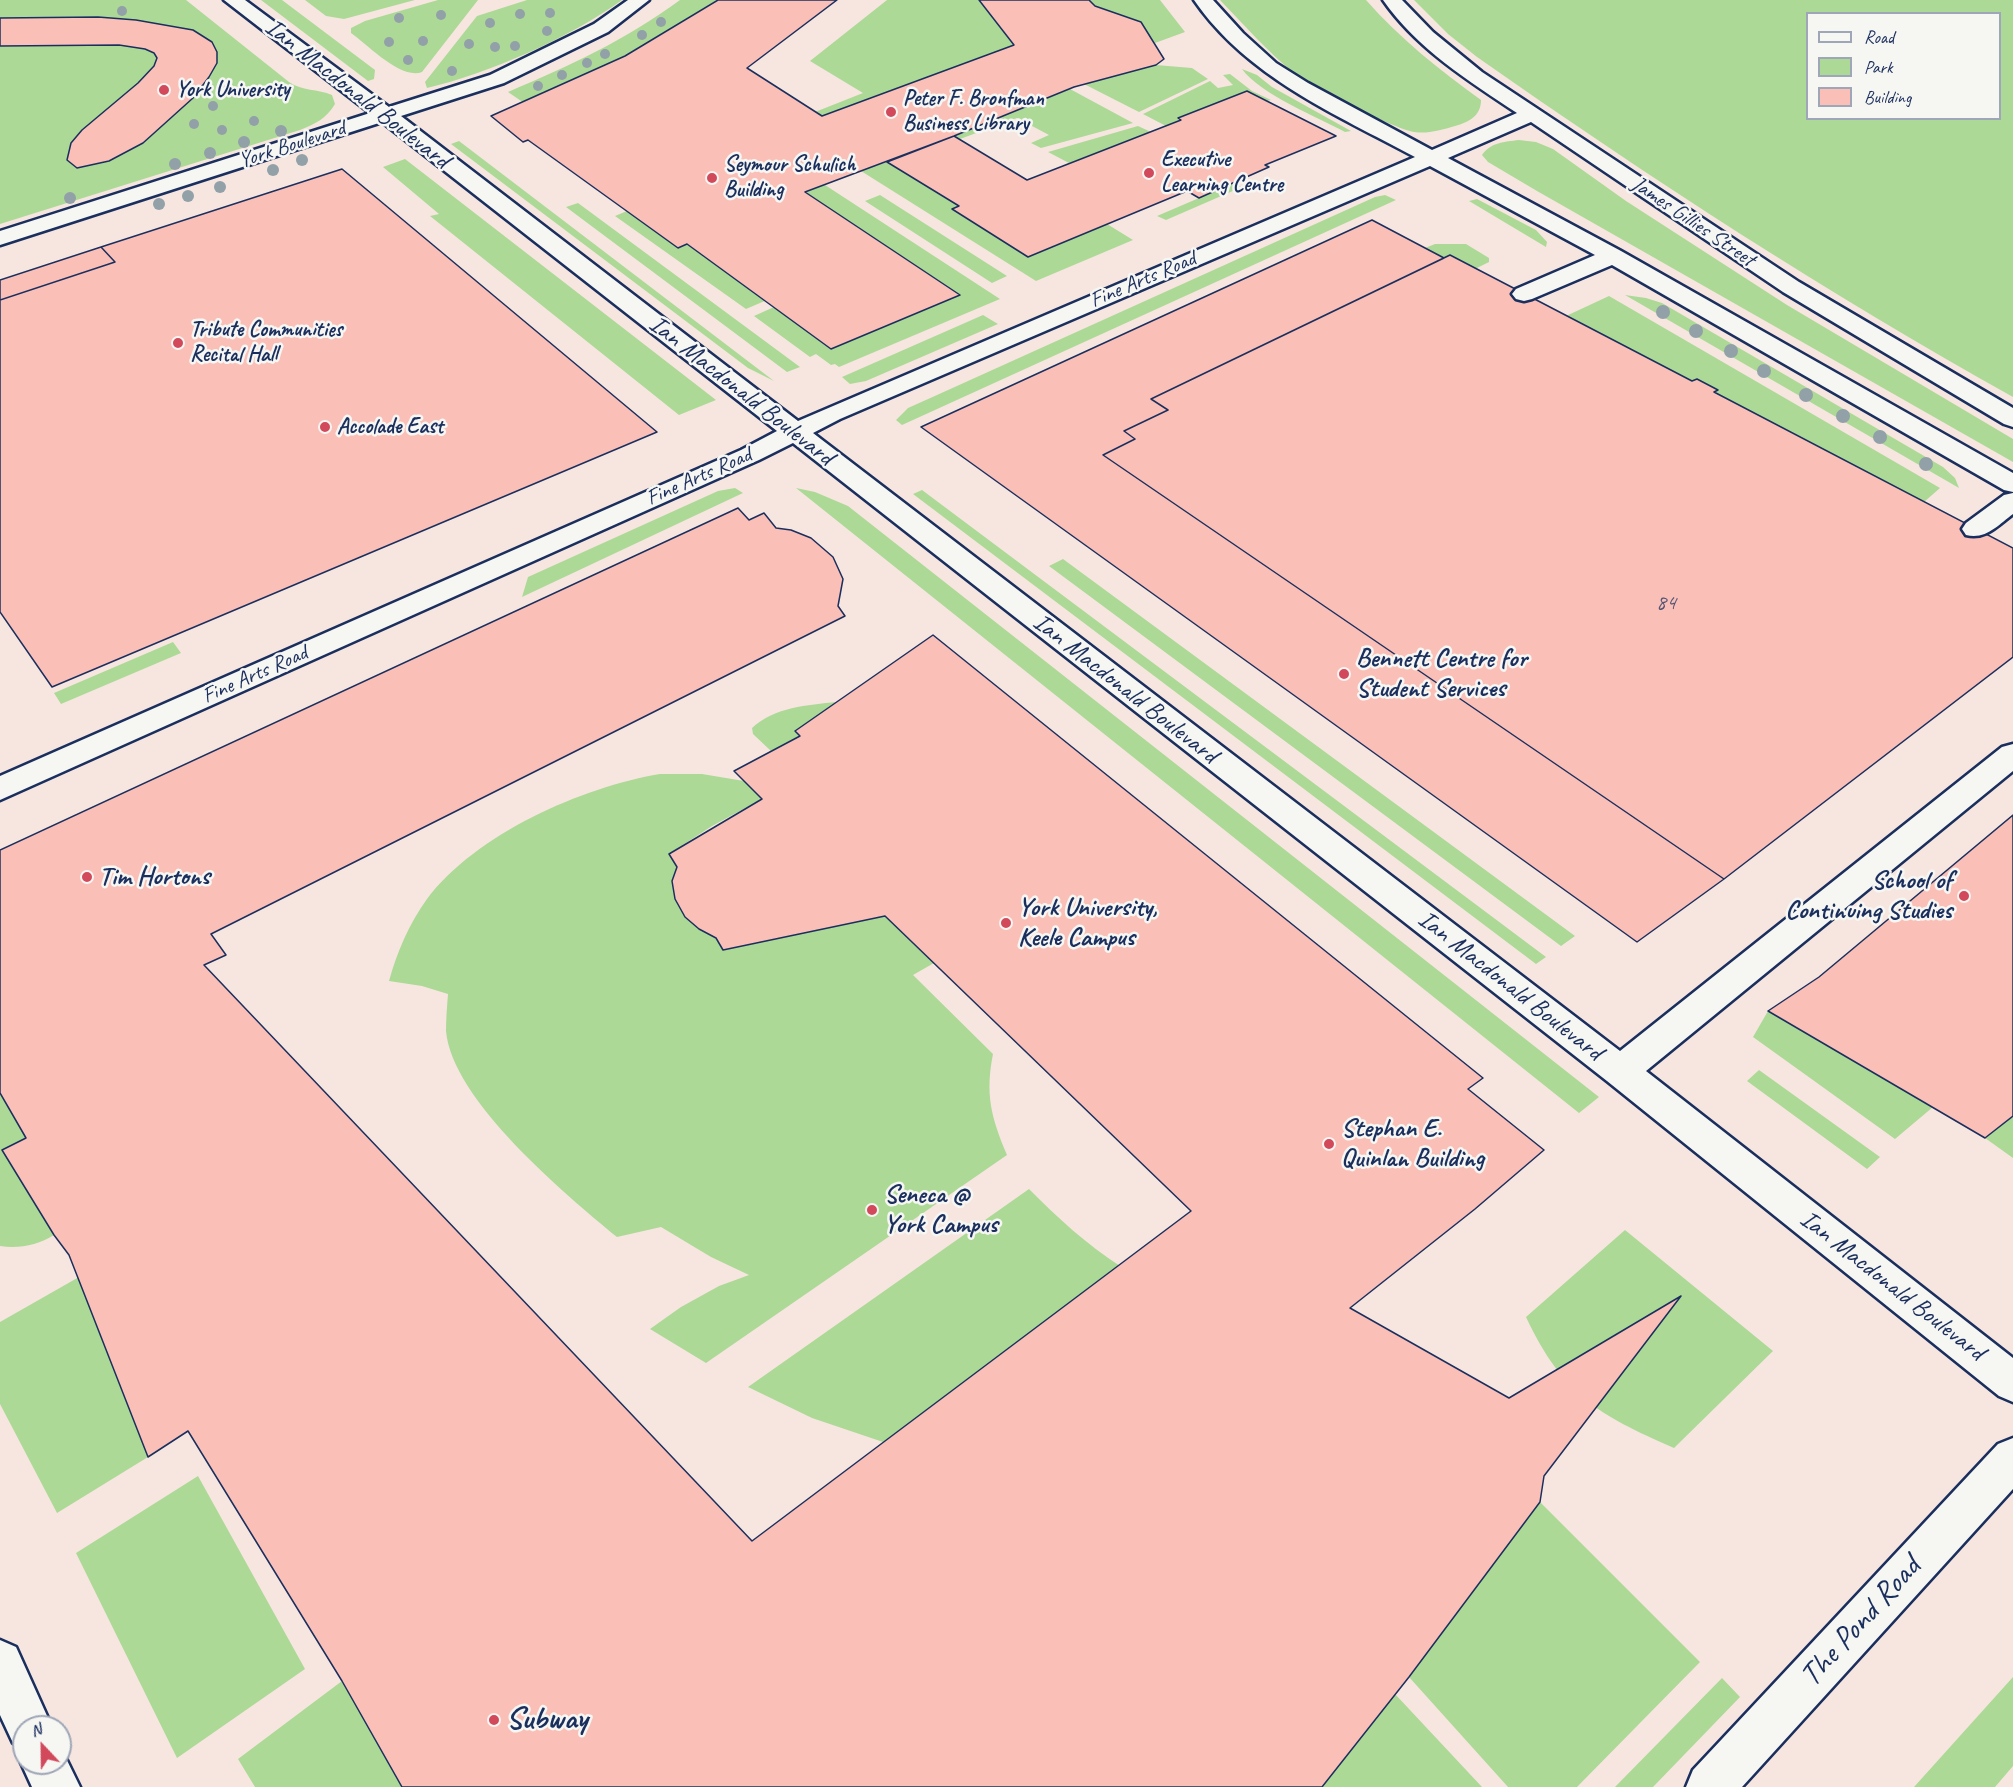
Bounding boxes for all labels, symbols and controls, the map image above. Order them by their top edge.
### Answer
street label: Ian Macdonald Boulevard [258,12,456,176]
legend [1806,12,2001,120]
text: Road [1864,26,1894,48]
text: Park [1864,56,1893,78]
place label: York University [176,77,290,103]
marker: York University [157,83,171,97]
place label: Peter F. Bronfman Business Library [903,86,1044,138]
text: Building [1864,86,1911,108]
marker: Peter F. Bronfman Business Library [884,105,898,119]
street label: York Boulevard [235,115,349,175]
place label: Executive Learning Centre [1161,147,1283,198]
place label: Seymour Schulich Building [724,152,855,204]
marker: Executive Learning Centre [1142,166,1156,180]
marker: Seymour Schulich Building [705,171,719,185]
street label: James Gillies Street [1626,171,1760,273]
street label: Fine Arts Road [1086,246,1200,314]
street label: Ian Macdonald Boulevard [642,309,840,473]
place label: Tribute Communities Recital Hall [190,317,342,368]
marker: Tribute Communities Recital Hall [171,336,185,350]
place label: Accolade East [337,414,443,440]
marker: Accolade East [318,420,332,434]
street label: Fine Arts Road [642,442,756,512]
house number: 84 [1656,590,1676,616]
street label: Ian Macdonald Boulevard [1026,607,1224,771]
street label: Fine Arts Road [198,640,312,710]
place label: Bennett Centre for Student Services [1356,643,1527,704]
marker: Bennett Centre for Student Services [1337,667,1351,681]
place label: Tim Hortons [99,861,210,893]
place label: School of Continuing Studies [1785,865,1952,927]
marker: Tim Hortons [80,870,94,884]
marker: School of Continuing Studies [1957,889,1971,903]
place label: York University, Keele Campus [1018,892,1157,954]
street label: Ian Macdonald Boulevard [1411,904,1609,1068]
marker: York University, Keele Campus [999,916,1013,930]
place label: Stephan E. Quinlan Building [1341,1113,1484,1174]
marker: Stephan E. Quinlan Building [1322,1137,1336,1151]
place label: Seneca @ York Campus [884,1179,998,1240]
marker: Seneca @ York Campus [865,1203,879,1217]
street label: Ian Macdonald Boulevard [1793,1204,1991,1368]
street label: The Pond Road [1793,1549,1929,1695]
place label: Subway [506,1701,588,1739]
marker: Subway [487,1713,501,1727]
north arrow [12,1715,72,1775]
text: N [28,1719,44,1741]

